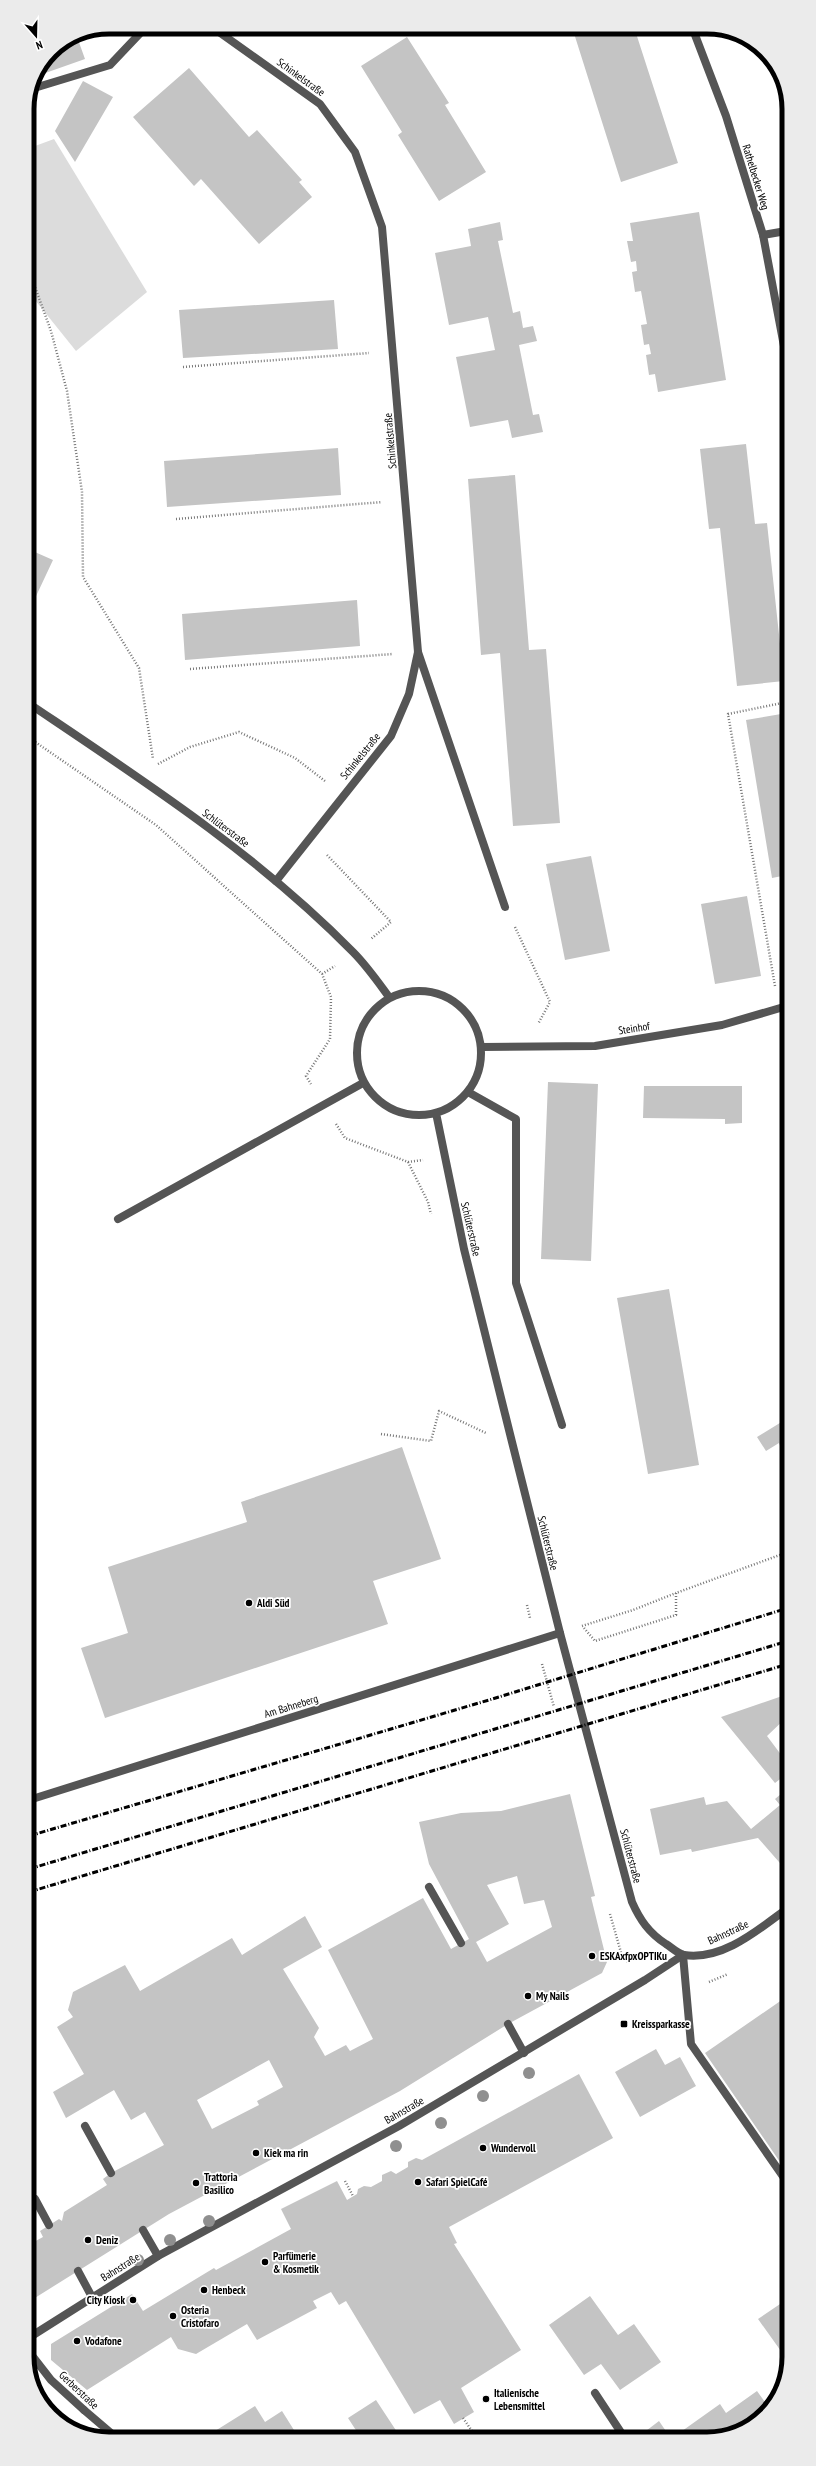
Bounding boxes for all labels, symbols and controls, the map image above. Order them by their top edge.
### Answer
north arrow [16,16,56,56]
text: N [34,38,45,53]
street label: Schinkelstraße [274,55,328,99]
street label: Rathelbecker Weg [739,142,773,212]
street label: Schinkelstraße [381,412,399,470]
street label: Schinkelstraße [337,729,383,782]
street label: Schlüterstraße [200,806,253,851]
street label: Steinhof [617,1018,652,1037]
street label: Schlüterstraße [458,1200,484,1258]
street label: Schlüterstraße [535,1514,562,1572]
place label: Aldi Süd [256,1596,290,1610]
marker: Aldi Süd [244,1598,254,1608]
street label: Am Bahneberg [262,1691,320,1721]
street label: Schlüterstraße [617,1827,645,1885]
street label: Bahnstraße [705,1916,751,1947]
place label: ESKAxfpxOPTIKu [600,1949,667,1963]
marker: ESKAxfpxOPTIKu [587,1951,597,1961]
place label: My Nails [536,1989,569,2003]
marker: My Nails [523,1991,533,2001]
place label: Kreissparkasse [632,2017,690,2031]
marker: Kreissparkasse [619,2019,629,2029]
street label: Bahnstraße [382,2093,427,2127]
place label: Wundervoll [490,2141,536,2155]
marker: Wundervoll [478,2143,488,2153]
place label: Kiek ma rin [264,2146,308,2160]
marker: Kiek ma rin [251,2148,261,2158]
place label: Trattoria Basilico [204,2170,238,2197]
place label: Safari SpielCafé [426,2175,488,2189]
marker: Safari SpielCafé [413,2177,423,2187]
marker: Trattoria Basilico [191,2178,201,2188]
place label: Deniz [96,2233,118,2247]
marker: Deniz [83,2235,93,2245]
street label: Bahnstraße [98,2249,142,2284]
place label: Parfümerie & Kosmetik [273,2249,319,2276]
marker: Parfümerie & Kosmetik [260,2257,270,2267]
place label: Henbeck [212,2283,246,2297]
marker: Henbeck [199,2285,209,2295]
place label: City Kiosk [87,2293,125,2307]
marker: City Kiosk [128,2295,138,2305]
place label: Osteria Cristofaro [181,2303,219,2330]
marker: Osteria Cristofaro [168,2311,178,2321]
place label: Vodafone [84,2334,122,2348]
marker: Vodafone [72,2336,82,2346]
street label: Gerberstraße [56,2368,102,2412]
place label: Italienische Lebensmittel [494,2386,545,2413]
marker: Italienische Lebensmittel [481,2394,491,2404]

